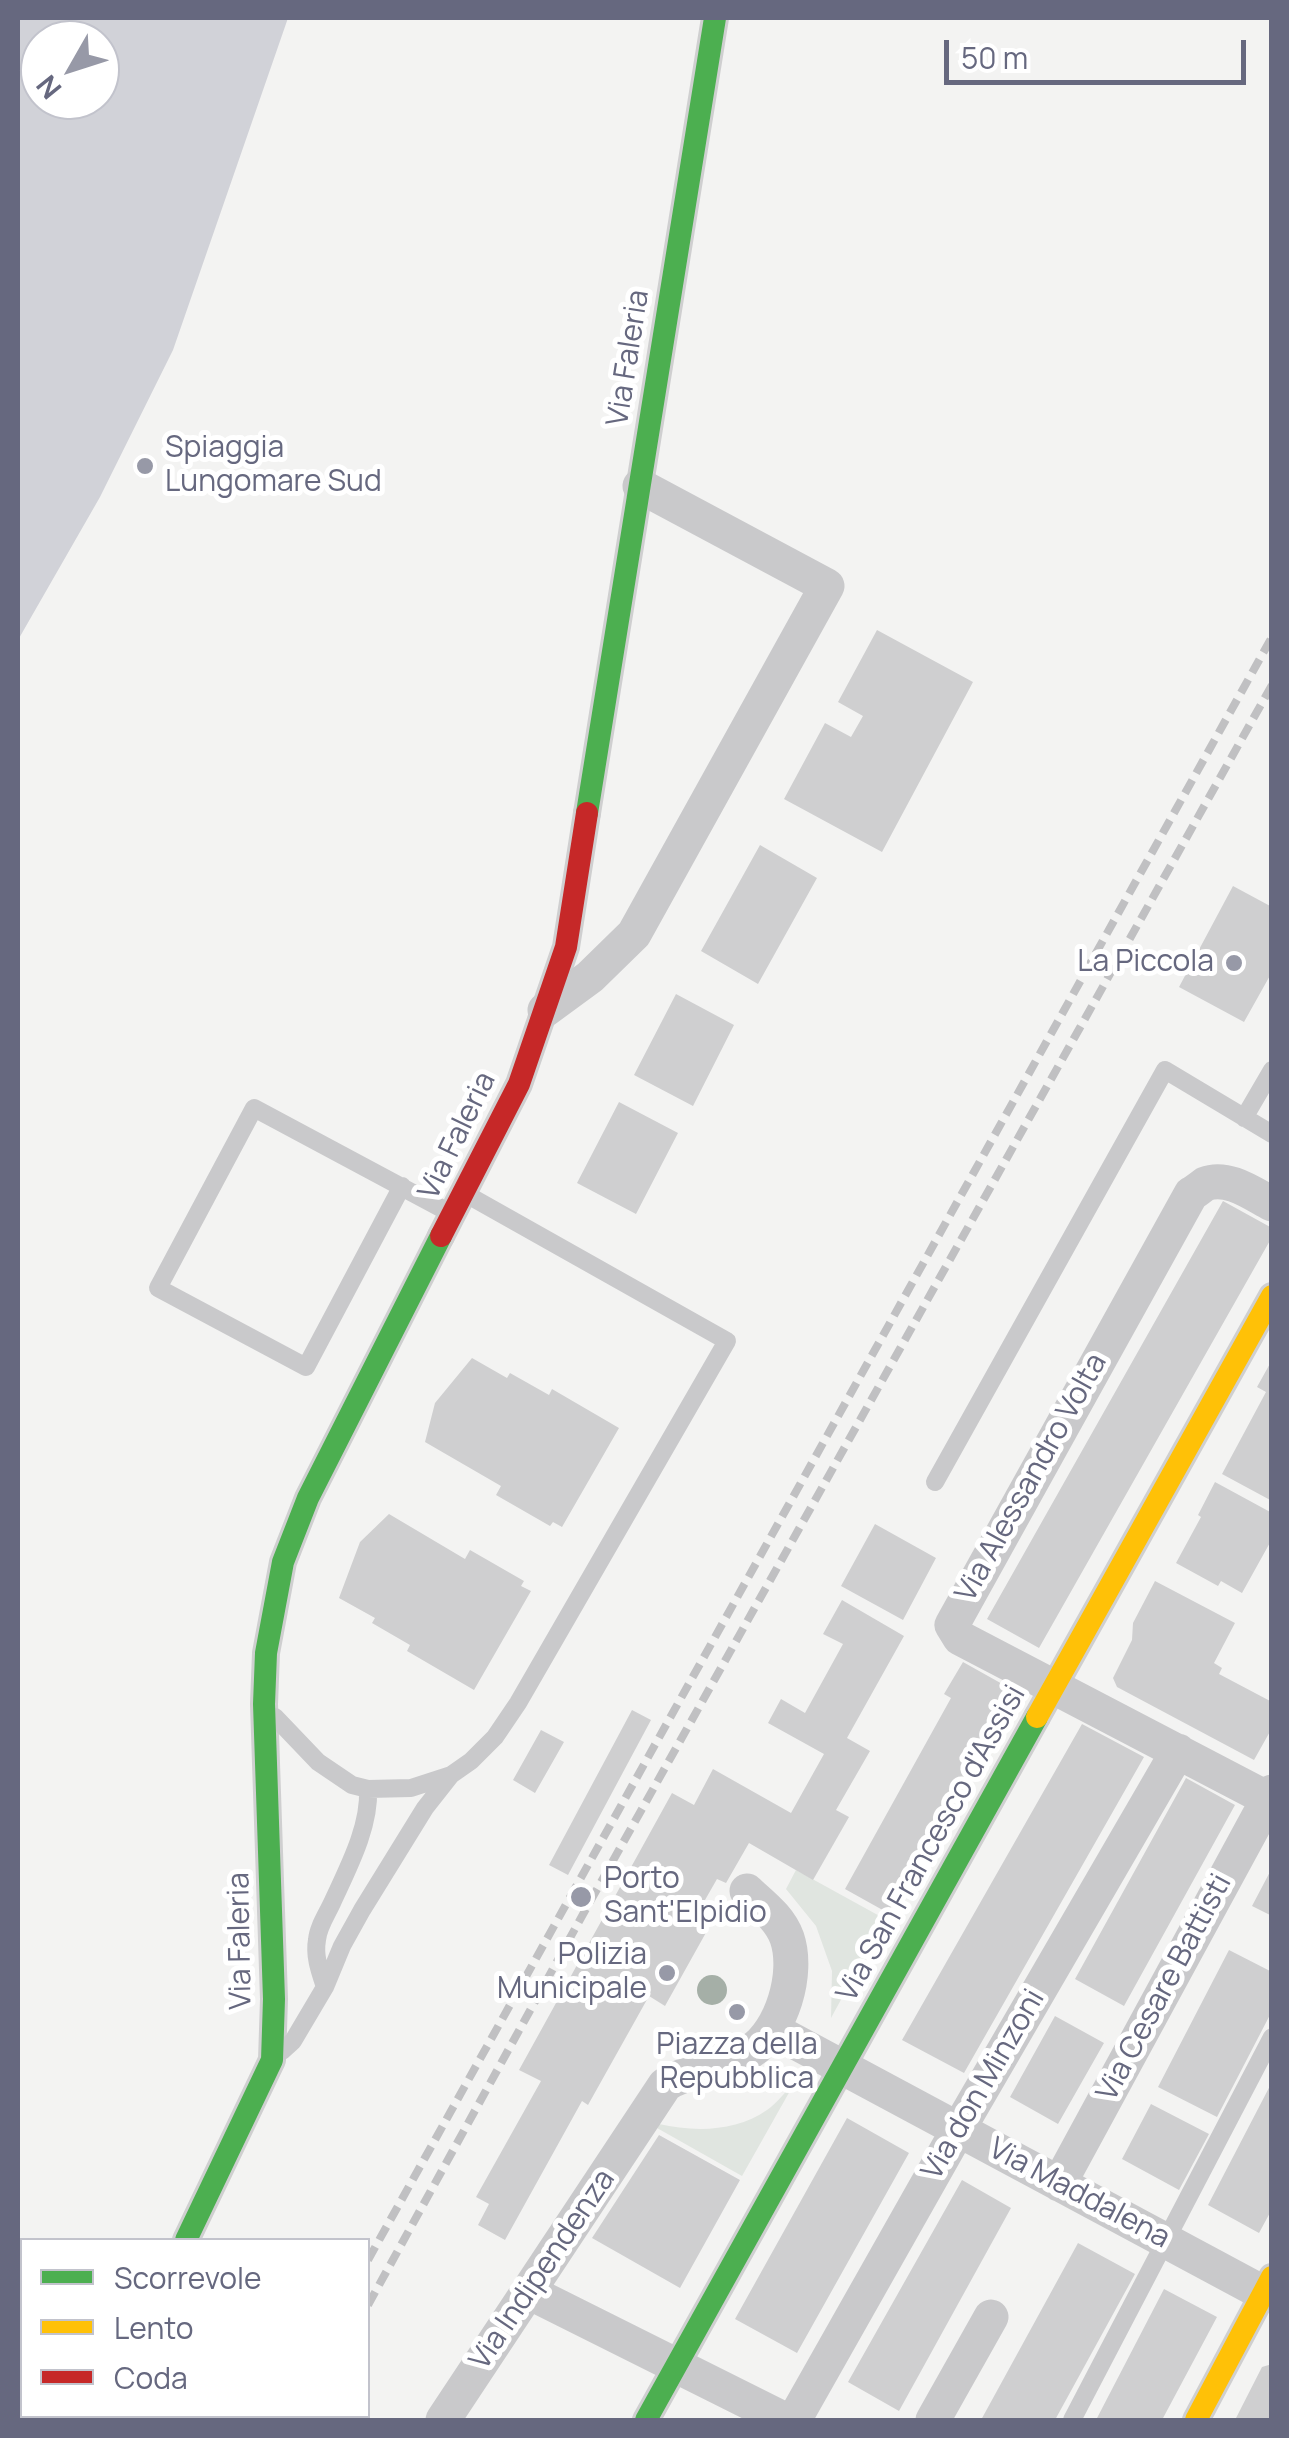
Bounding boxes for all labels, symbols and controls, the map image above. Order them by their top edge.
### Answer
north arrow [20,20,120,120]
scale bar [949,20,1252,82]
text: 50 m [961,37,1028,78]
text: N [27,68,69,107]
street label: Via Faleria [600,287,658,429]
place label: Spiaggia Lungomare Sud [165,431,382,502]
marker: Spiaggia Lungomare Sud [134,455,156,477]
place label: La Piccola [1077,945,1214,981]
marker: La Piccola [1223,952,1245,974]
street label: Via Faleria [412,1066,504,1206]
street label: Via Alessandro Volta [949,1348,1115,1608]
street label: Via San Francesco d'Assisi [830,1680,1034,2008]
place label: Porto Sant'Elpidio [604,1862,767,1932]
street label: Via Cesare Battisti [1090,1868,1240,2108]
street label: Via Faleria [222,1872,260,2010]
marker: Porto Sant'Elpidio [568,1884,594,1910]
place label: Polizia Municipale [497,1938,647,2008]
marker: Polizia Municipale [656,1962,678,1984]
street label: Via don Minzoni [915,1983,1053,2187]
marker: Piazza della Repubblica [726,2001,748,2023]
place label: Piazza della Repubblica [656,2028,818,2098]
street label: Via Maddalena [982,2131,1176,2257]
street label: Via Indipendenza [463,2163,623,2377]
legend [20,2238,370,2418]
text: Scorrevole [114,2257,262,2298]
text: Lento [114,2307,193,2348]
text: Coda [114,2357,188,2398]

